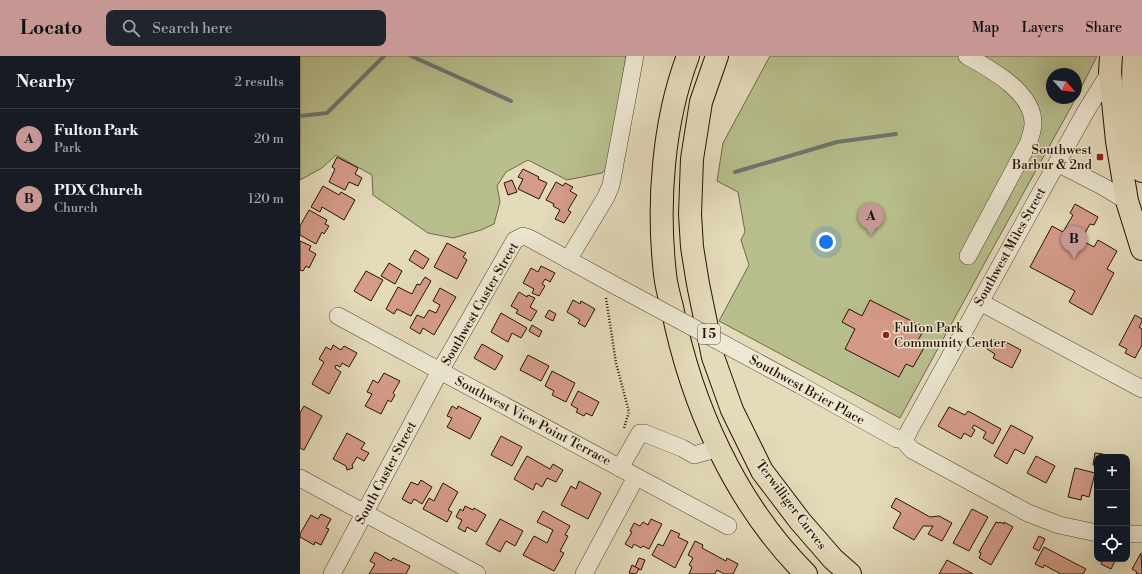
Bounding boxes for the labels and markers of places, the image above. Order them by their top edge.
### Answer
place label: Southwest Barbur & 2nd [1011,142,1093,173]
marker: Southwest Barbur & 2nd [1095,152,1105,162]
pin: A [858,203,884,236]
pin: B [1061,226,1087,259]
place label: Fulton Park Community Center [894,320,1006,351]
marker: Fulton Park Community Center [881,330,891,340]

